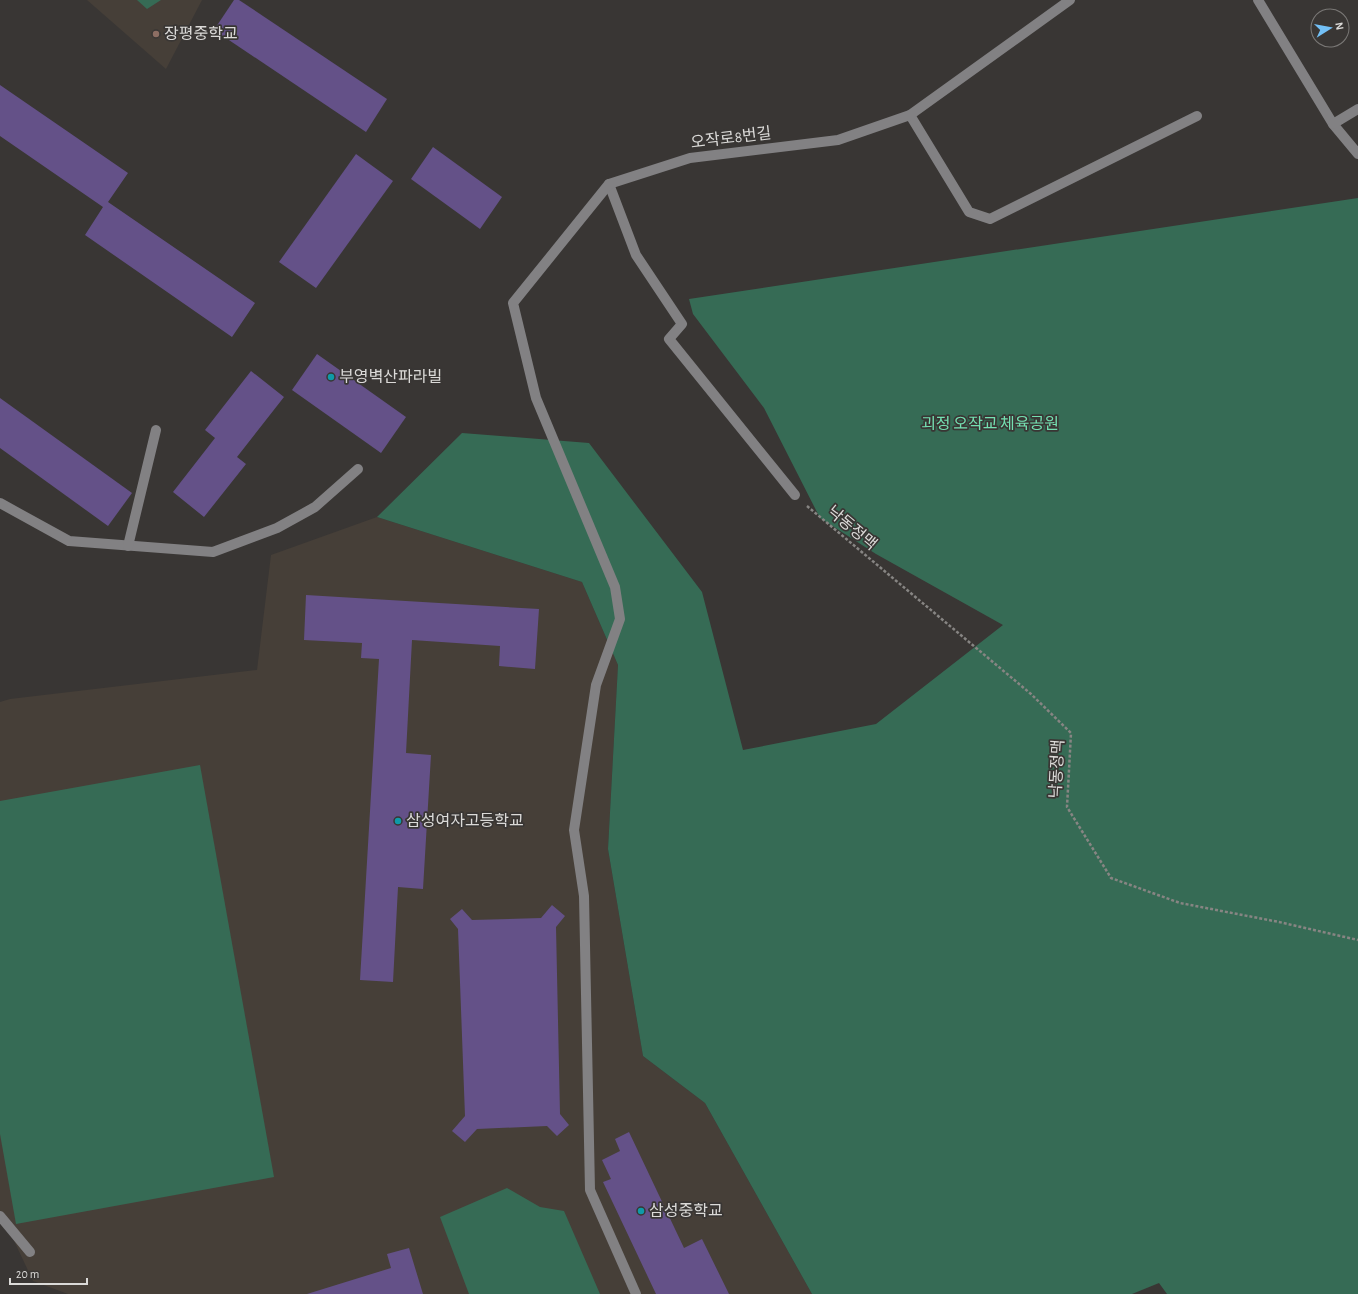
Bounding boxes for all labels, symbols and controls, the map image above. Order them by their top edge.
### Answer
north arrow [1310,8,1350,48]
text: N [1333,21,1345,31]
place label: 장평중학교 [164,25,238,42]
marker: 장평중학교 [151,29,161,39]
street label: 오작로8번길 [690,125,772,151]
place label: 부영벽산파라빌 [339,369,442,385]
marker: 부영벽산파라빌 [326,372,336,382]
park label: 괴정 오작교 체육공원 [921,416,1059,432]
street label: 낙동정맥 [824,503,880,553]
street label: 낙동정맥 [1047,739,1067,799]
place label: 삼성여자고등학교 [406,812,524,829]
marker: 삼성여자고등학교 [393,816,403,826]
place label: 삼성중학교 [649,1202,723,1219]
marker: 삼성중학교 [636,1206,646,1216]
scale bar [10,1260,87,1286]
text: 20 m [16,1268,39,1280]

